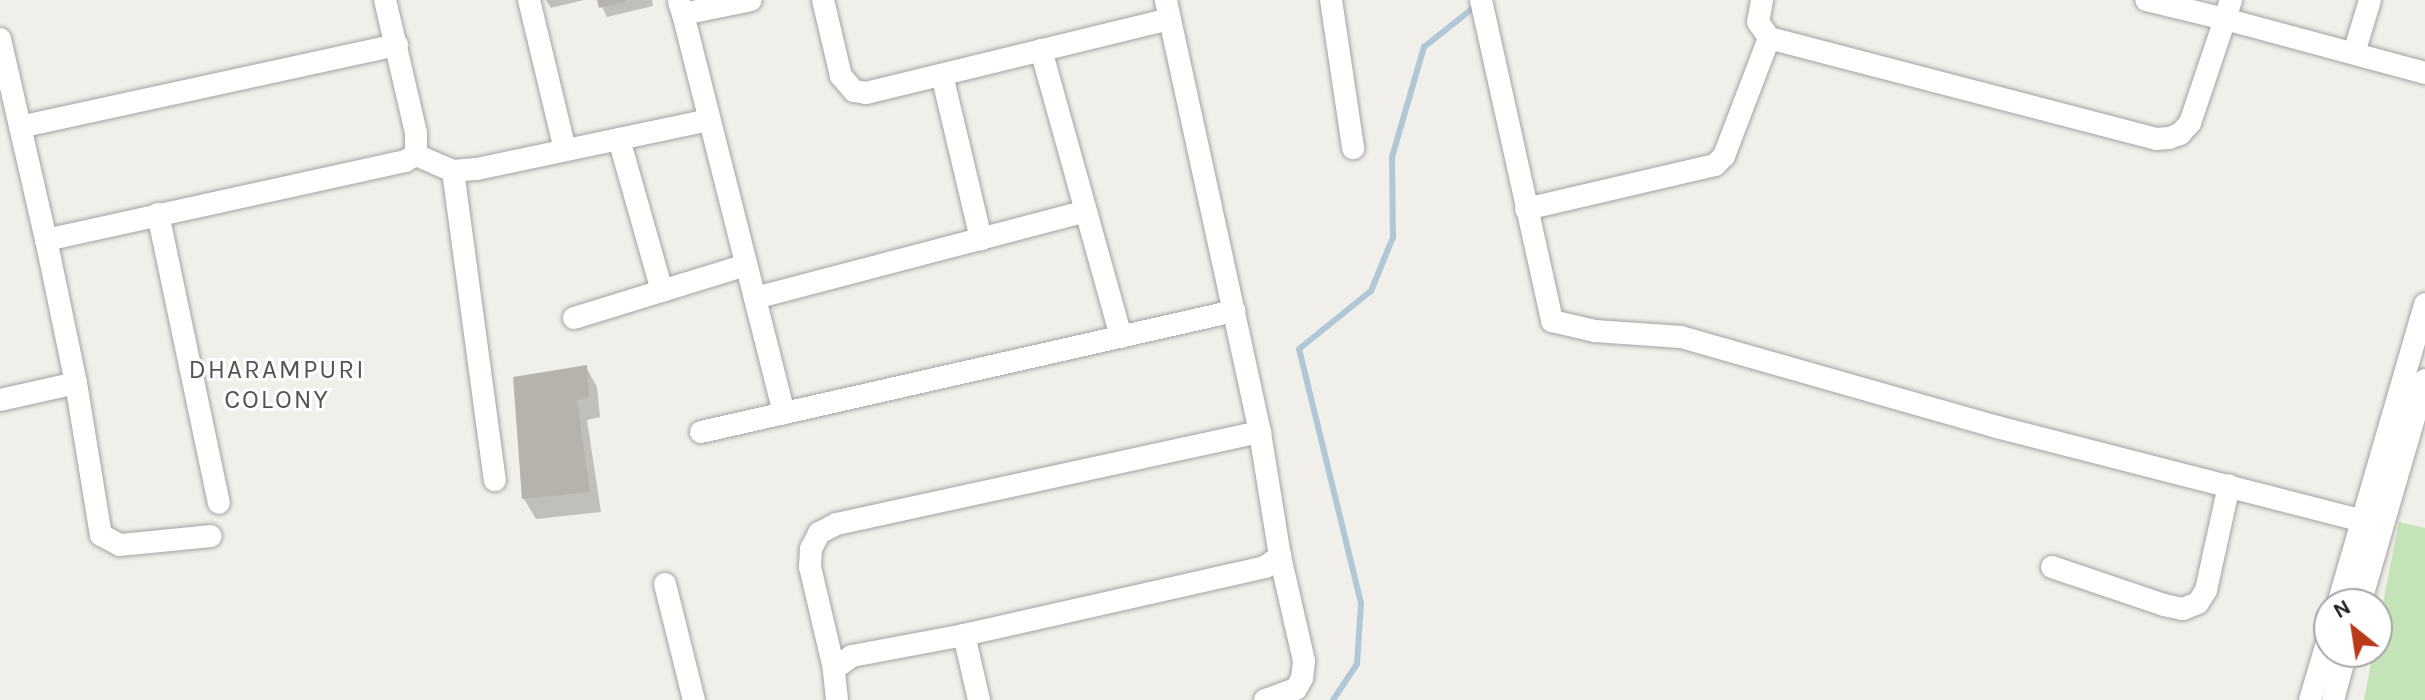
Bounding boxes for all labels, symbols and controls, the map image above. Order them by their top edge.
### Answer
district label: DHARAMPURI COLONY [189,354,365,416]
north arrow [2313,588,2393,668]
text: N [2329,594,2355,624]

